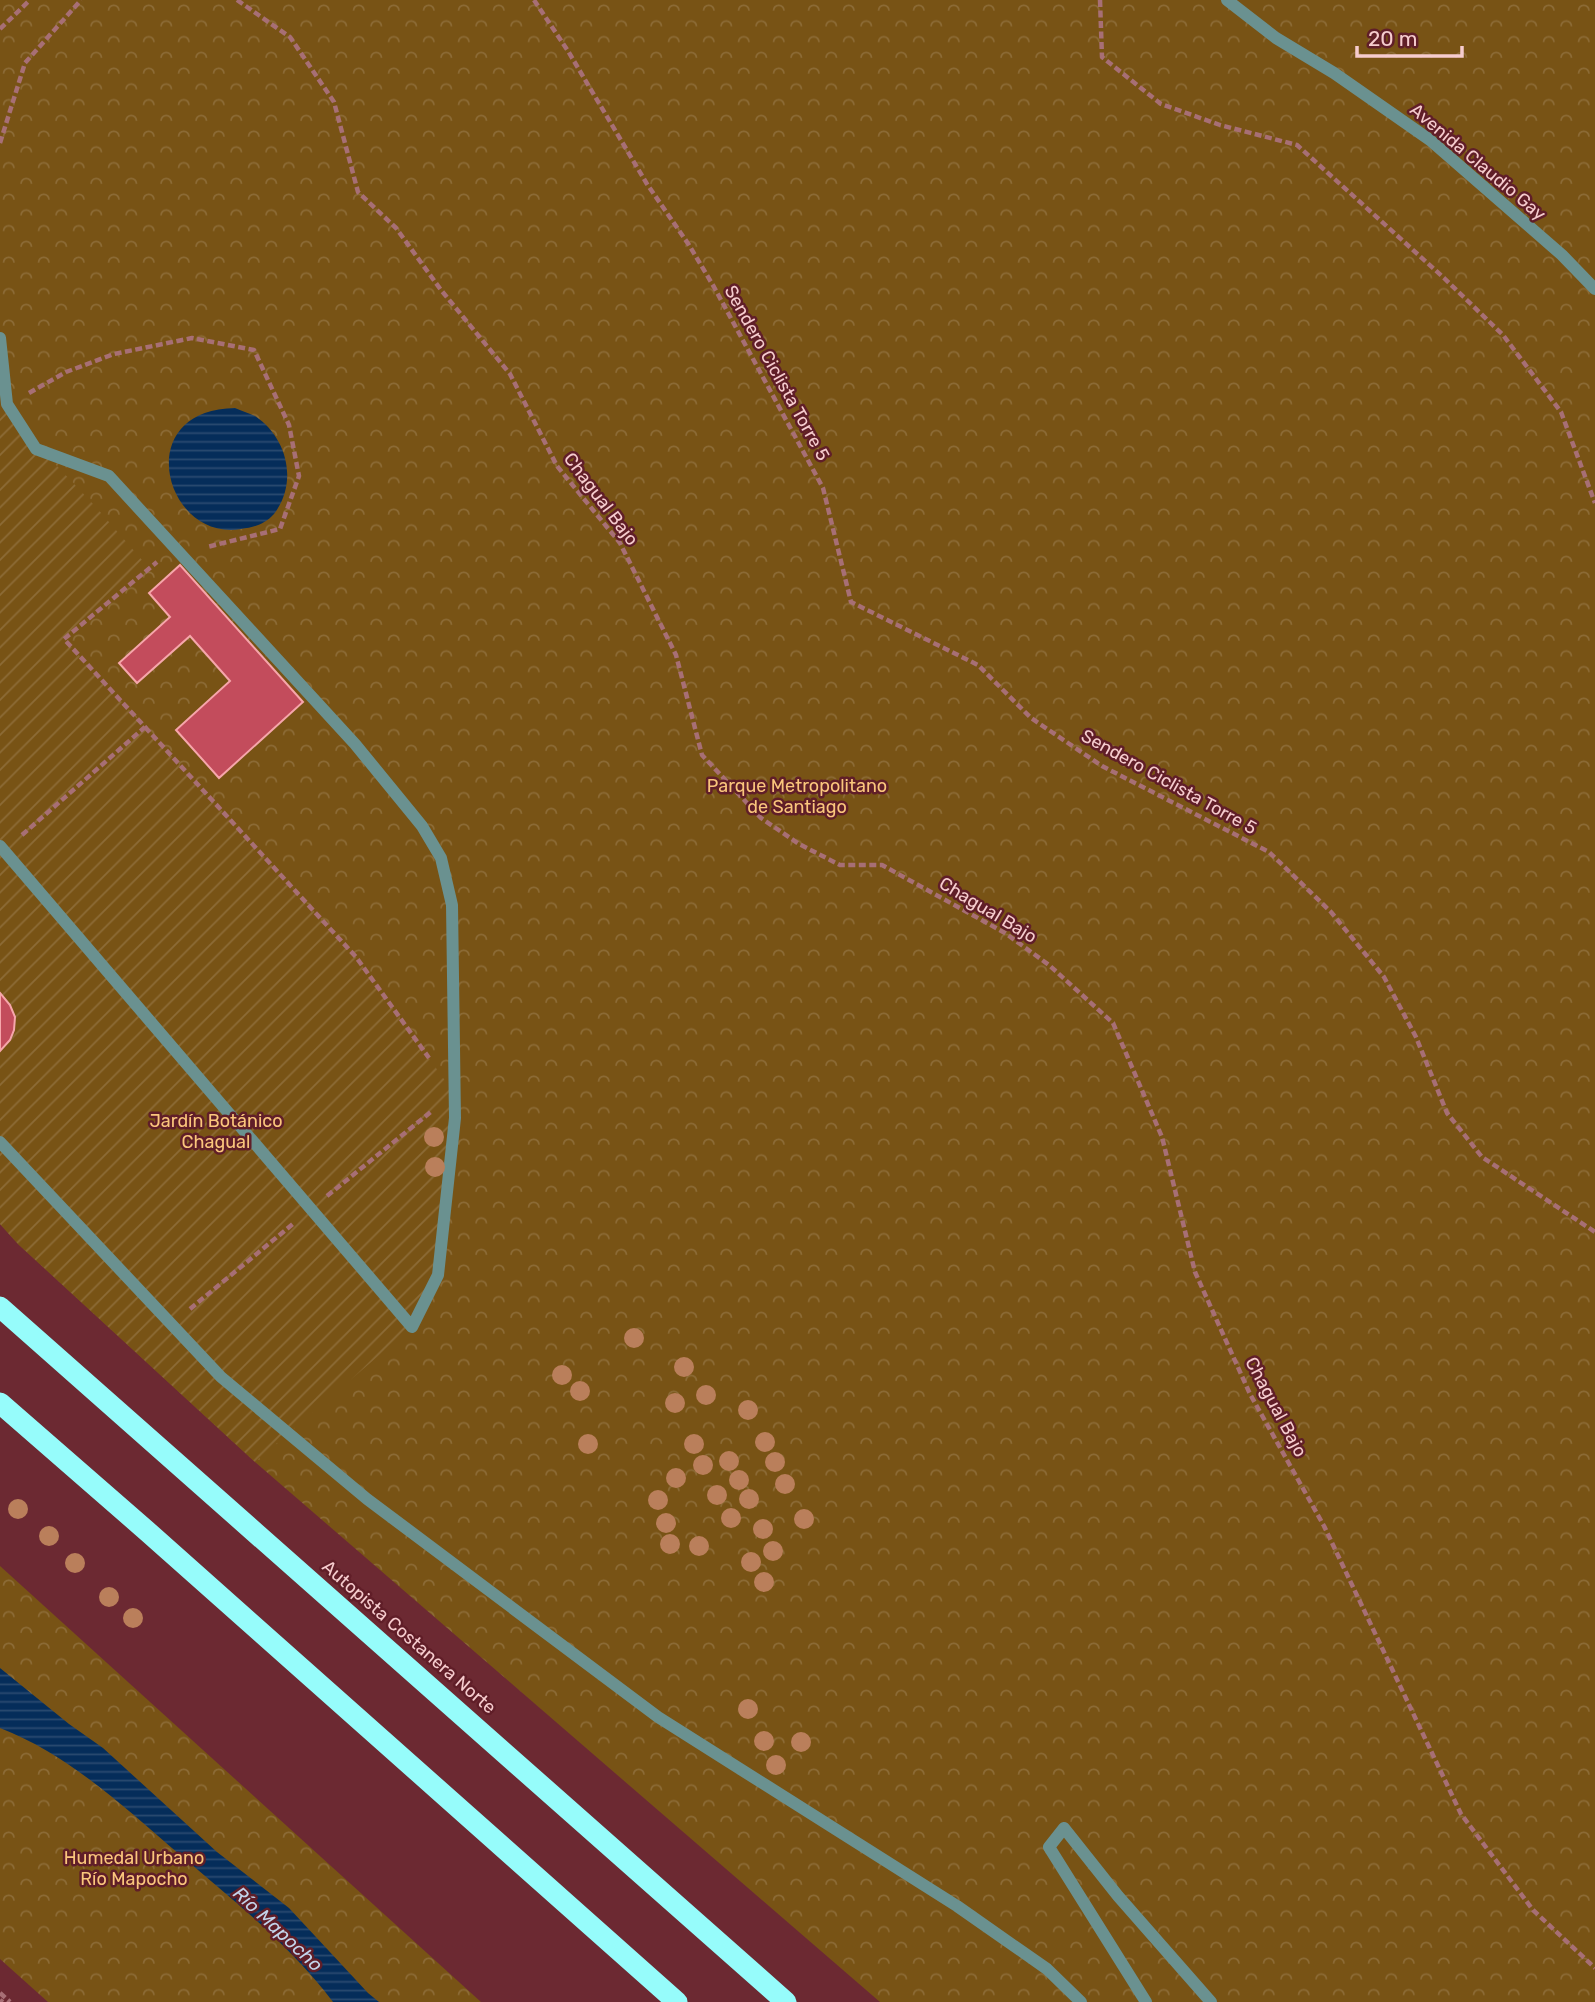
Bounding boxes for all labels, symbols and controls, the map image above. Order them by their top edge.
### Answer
scale bar [1357,14,1462,58]
text: 20 m [1368,26,1417,51]
street label: Avenida Claudio Gay [1406,99,1550,225]
street label: Sendero Ciclista Torre 5 [720,281,834,465]
street label: Chagual Bajo [559,448,643,550]
street label: Sendero Ciclista Torre 5 [1077,725,1261,839]
park label: Parque Metropolitano de Santiago [707,775,887,818]
street label: Chagual Bajo [935,872,1041,948]
park label: Jardín Botánico Chagual [149,1110,283,1153]
street label: Chagual Bajo [1240,1353,1312,1461]
street label: Autopista Costanera Norte [318,1556,500,1718]
park label: Humedal Urbano Río Mapocho [64,1847,204,1890]
water label: Río Mapocho [228,1882,328,1976]

